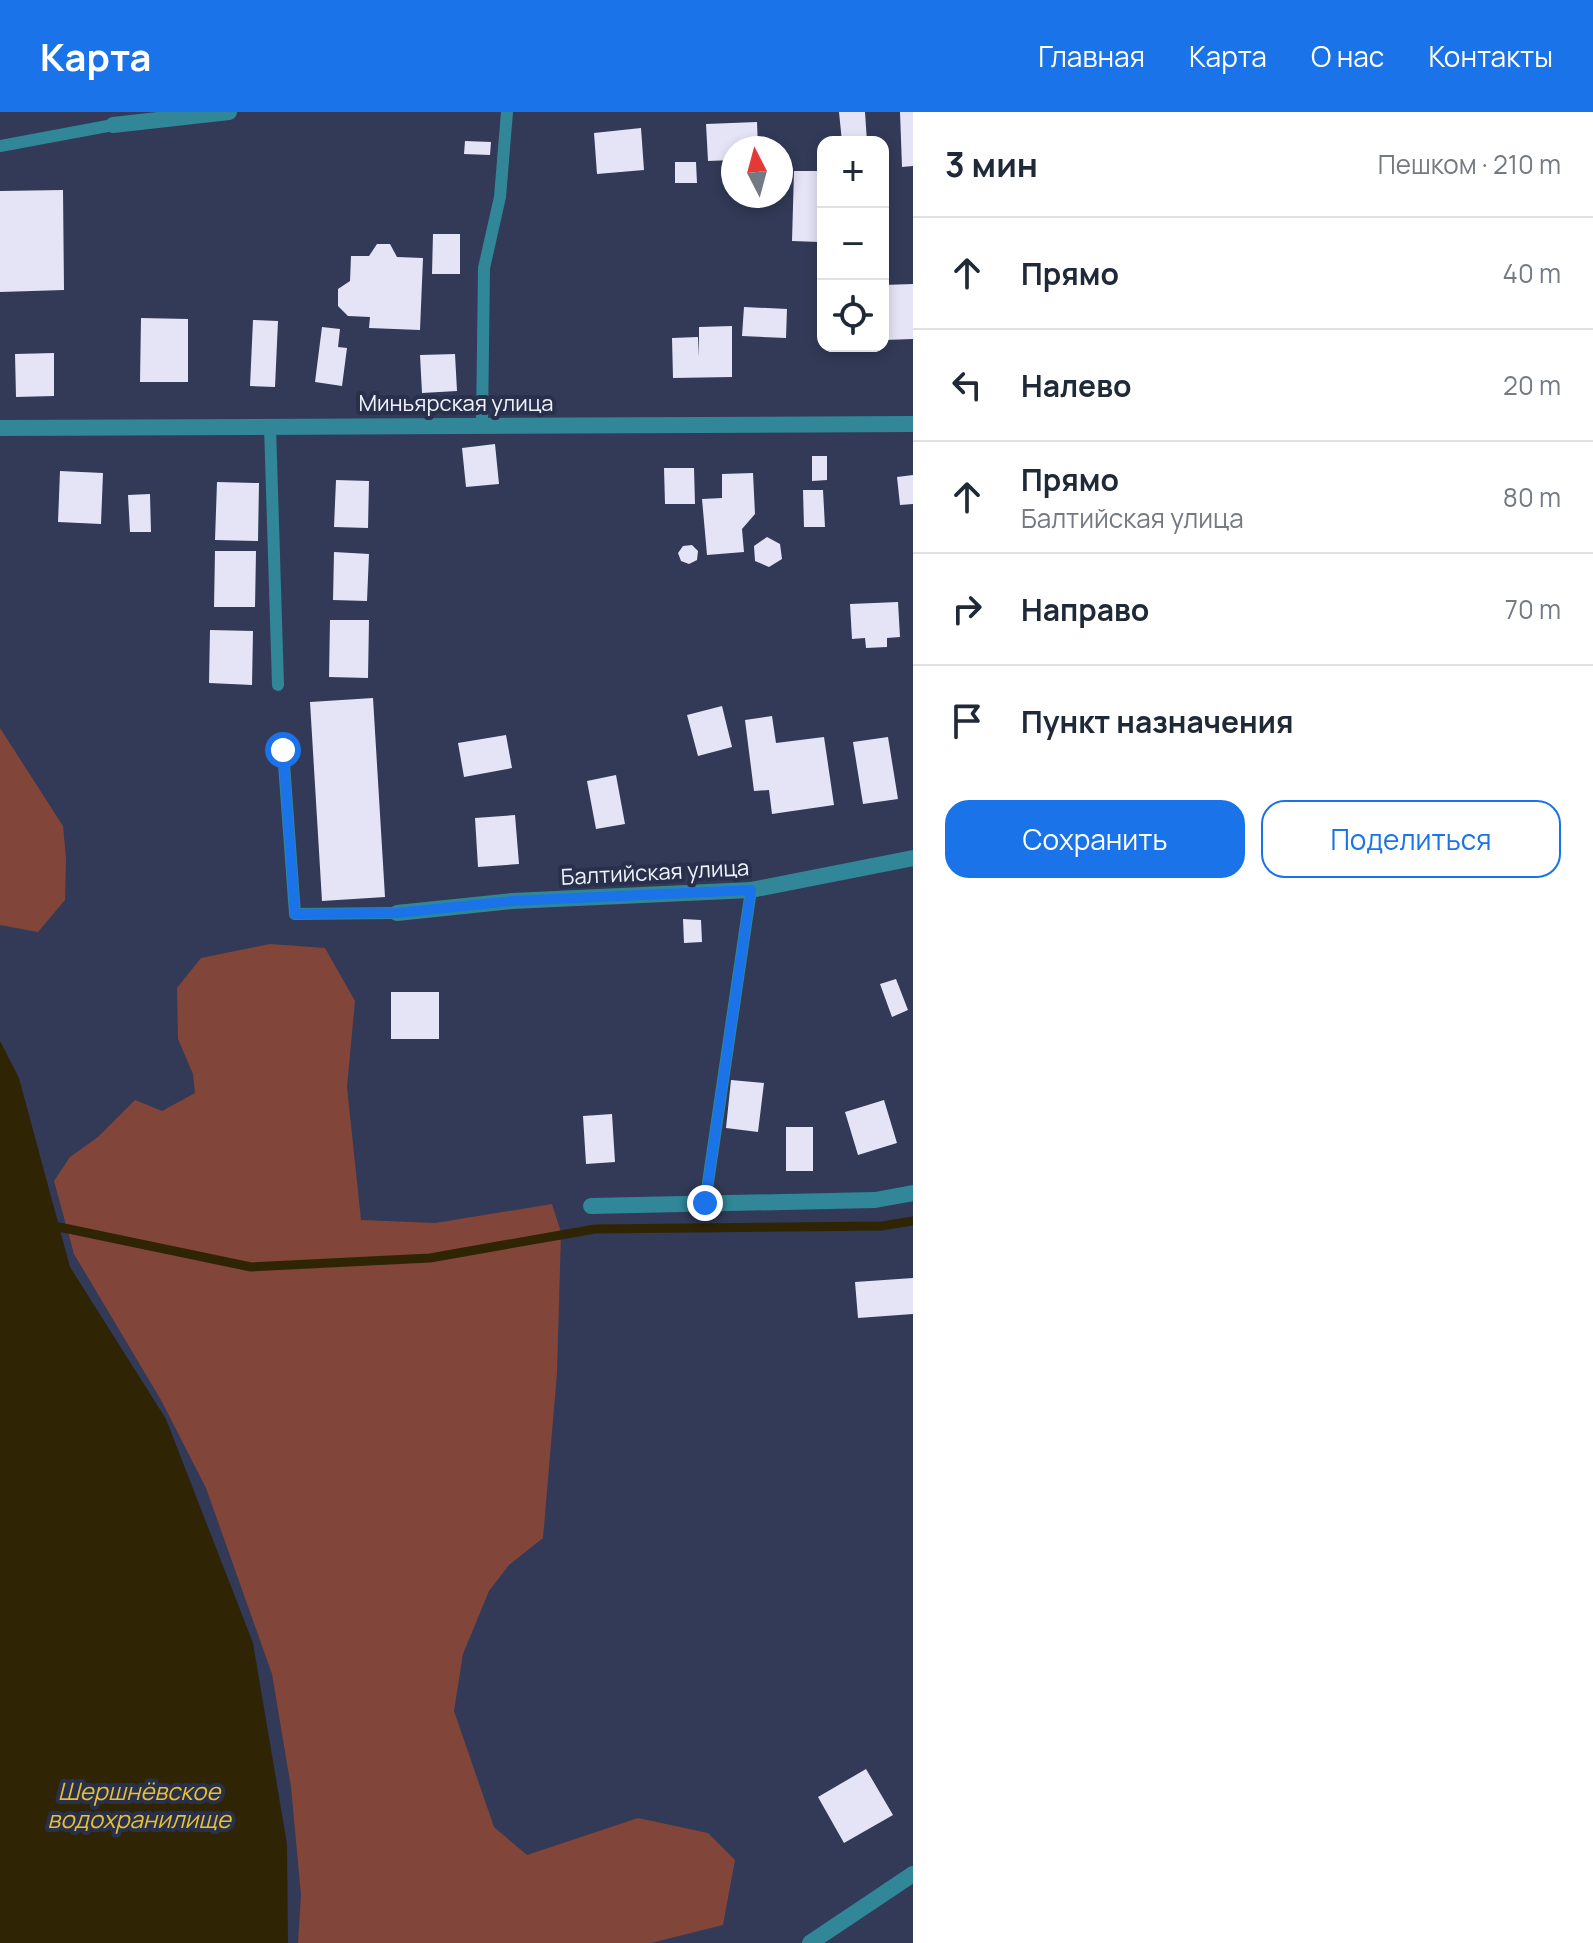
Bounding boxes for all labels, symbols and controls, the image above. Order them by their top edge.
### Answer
text: Карта [40,30,152,82]
text: Главная [1038,37,1145,75]
text: Карта [1189,37,1267,75]
text: О нас [1311,37,1384,75]
text: Контакты [1428,37,1553,75]
north arrow [721,136,793,208]
map controls [817,136,889,352]
button: + [817,136,889,208]
text: 3 мин [945,141,1038,187]
text: Пешком · 210 m [1378,146,1561,182]
button: − [817,208,889,280]
icon: ahead [945,251,989,295]
text: Прямо [1021,253,1119,294]
text: 40 m [1503,255,1561,291]
button: locate [817,280,889,352]
icon: left [945,363,989,407]
text: Налево [1021,365,1131,406]
text: 20 m [1503,367,1561,403]
street label: Миньярская улица [359,388,553,418]
text: Прямо [1021,459,1119,500]
icon: ahead [945,475,989,519]
text: 80 m [1503,479,1561,515]
text: Балтийская улица [1021,500,1244,536]
icon: right [945,587,989,631]
text: Направо [1021,589,1149,630]
text: 70 m [1505,591,1561,627]
icon: arrive [945,699,989,743]
text: Пункт назначения [1021,701,1294,742]
route start [265,732,301,768]
button: Сохранить [945,800,1245,878]
button: Поделиться [1261,800,1561,878]
street label: Балтийская улица [560,852,750,892]
route end [687,1185,723,1221]
water label: Шершнёвское водохранилище [47,1774,233,1835]

